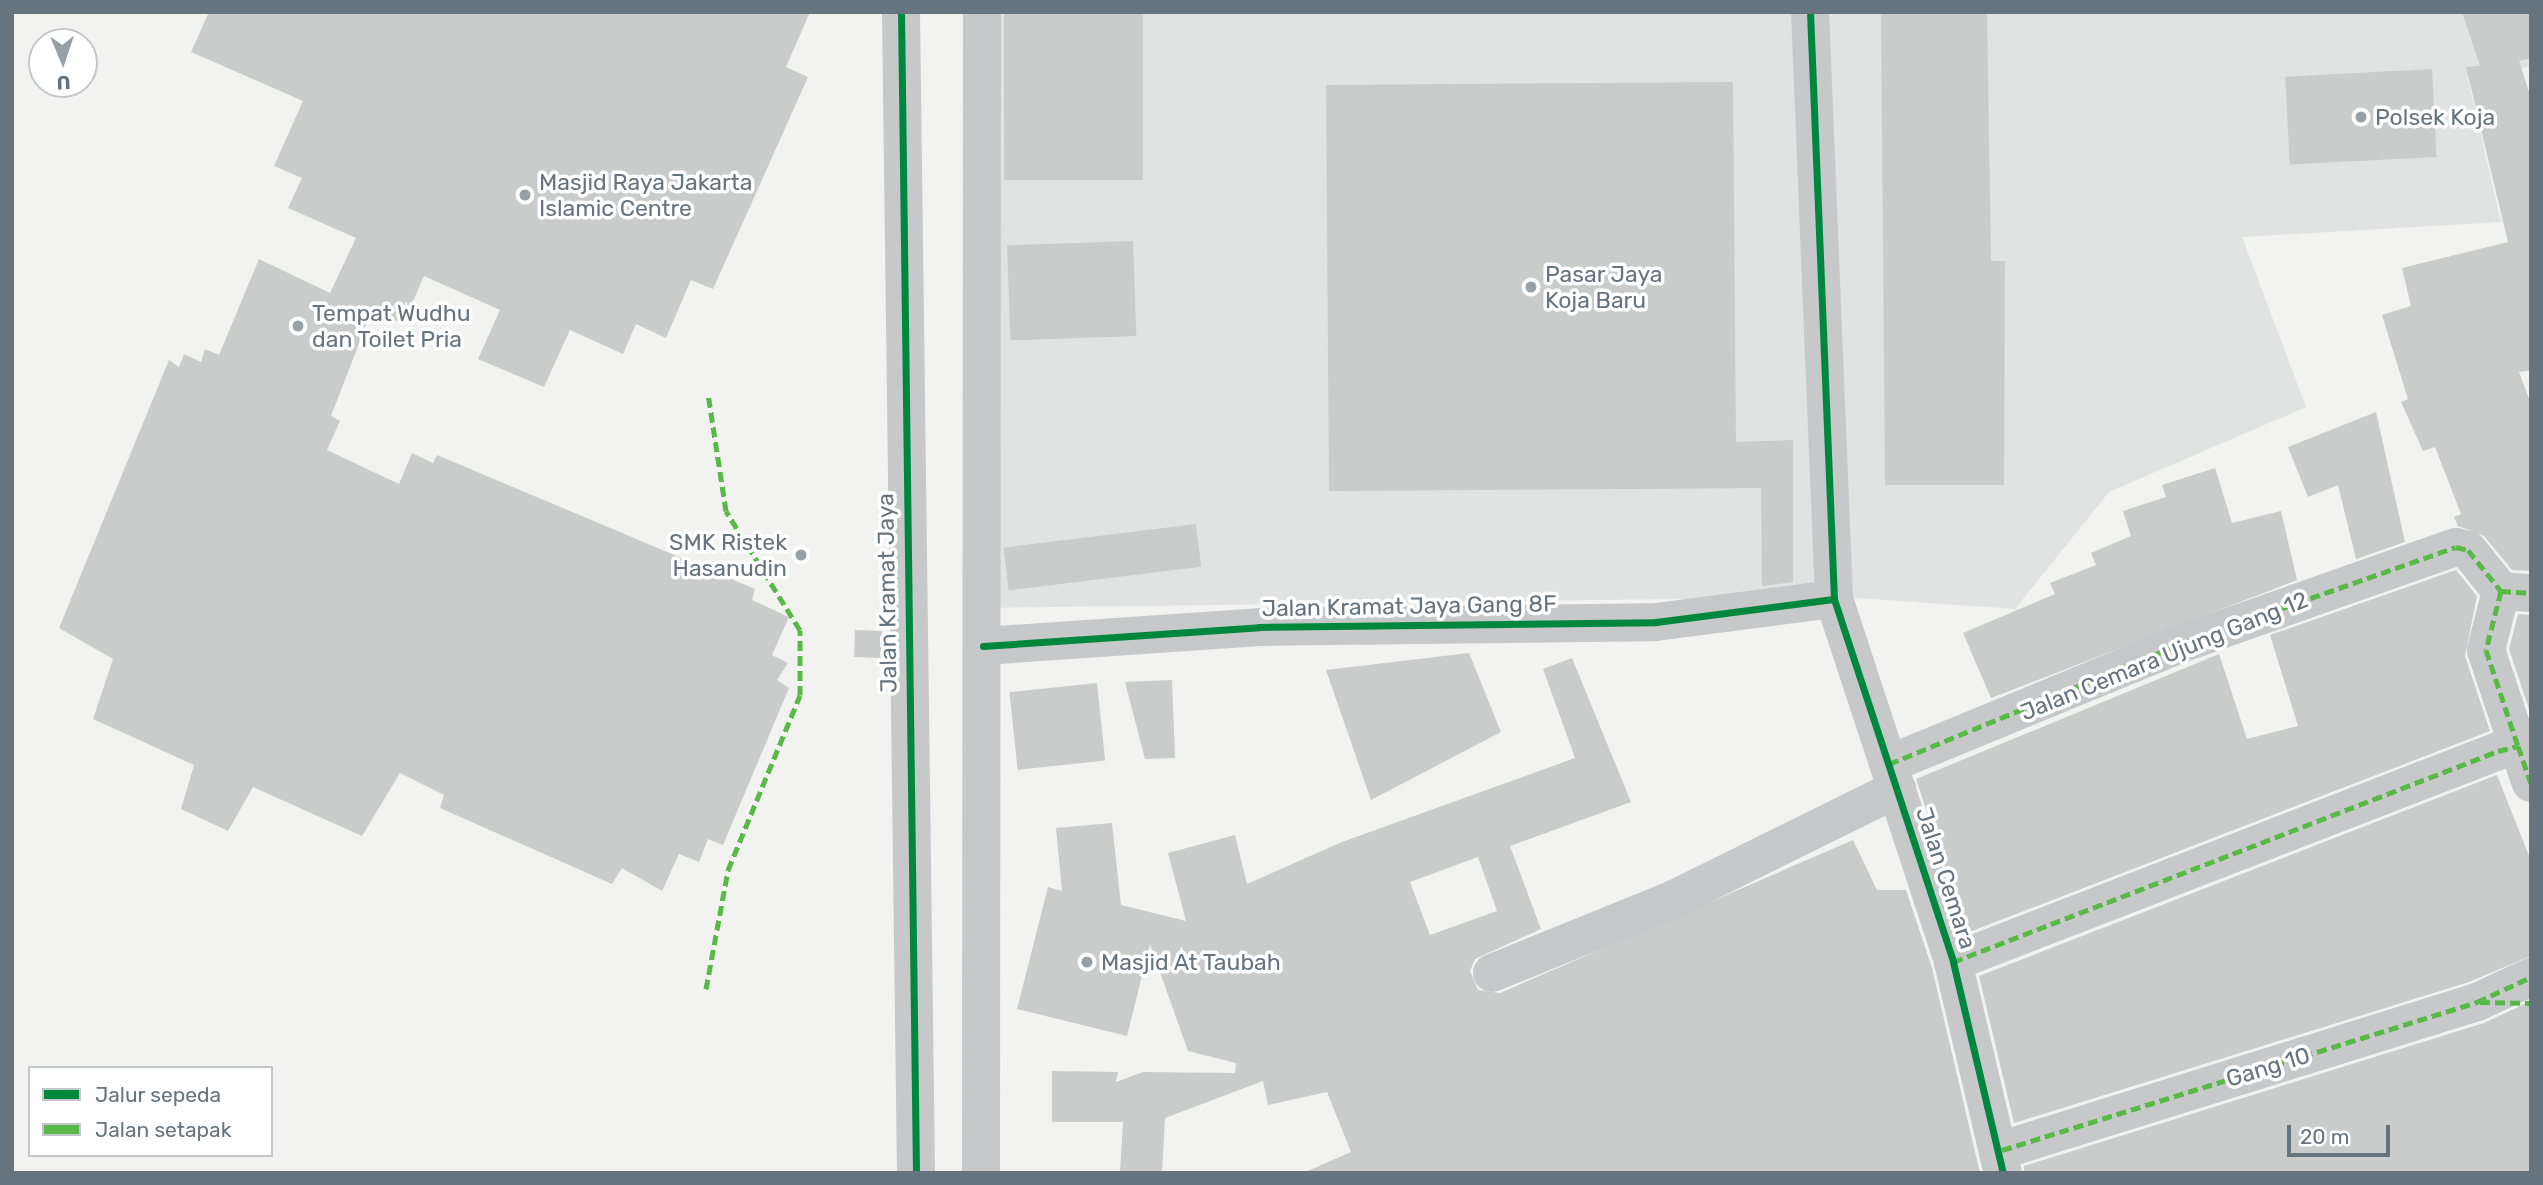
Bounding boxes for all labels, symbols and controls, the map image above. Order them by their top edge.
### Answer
north arrow [28,28,98,98]
text: U [56,71,71,94]
place label: Polsek Koja [2375,103,2495,131]
marker: Polsek Koja [2353,109,2369,125]
place label: Masjid Raya Jakarta Islamic Centre [539,168,752,222]
marker: Masjid Raya Jakarta Islamic Centre [517,187,533,203]
place label: Pasar Jaya Koja Baru [1545,260,1663,314]
marker: Pasar Jaya Koja Baru [1523,279,1539,295]
place label: Tempat Wudhu dan Toilet Pria [312,299,471,353]
marker: Tempat Wudhu dan Toilet Pria [290,318,306,334]
street label: Jalan Kramat Jaya [871,493,903,693]
place label: SMK Ristek Hasanudin [669,528,787,582]
marker: SMK Ristek Hasanudin [793,547,809,563]
street label: Jalan Cemara Ujung Gang 12 [2016,586,2312,726]
street label: Jalan Kramat Jaya Gang 8F [1261,590,1557,622]
street label: Jalan Cemara [1910,804,1982,952]
place label: Masjid At Taubah [1101,948,1282,976]
marker: Masjid At Taubah [1079,954,1095,970]
street label: Gang 10 [2223,1041,2313,1093]
legend [28,1066,273,1157]
text: Jalur sepeda [95,1082,221,1107]
scale bar [2291,1112,2394,1156]
text: Jalan setapak [95,1117,232,1142]
text: 20 m [2300,1124,2349,1149]

